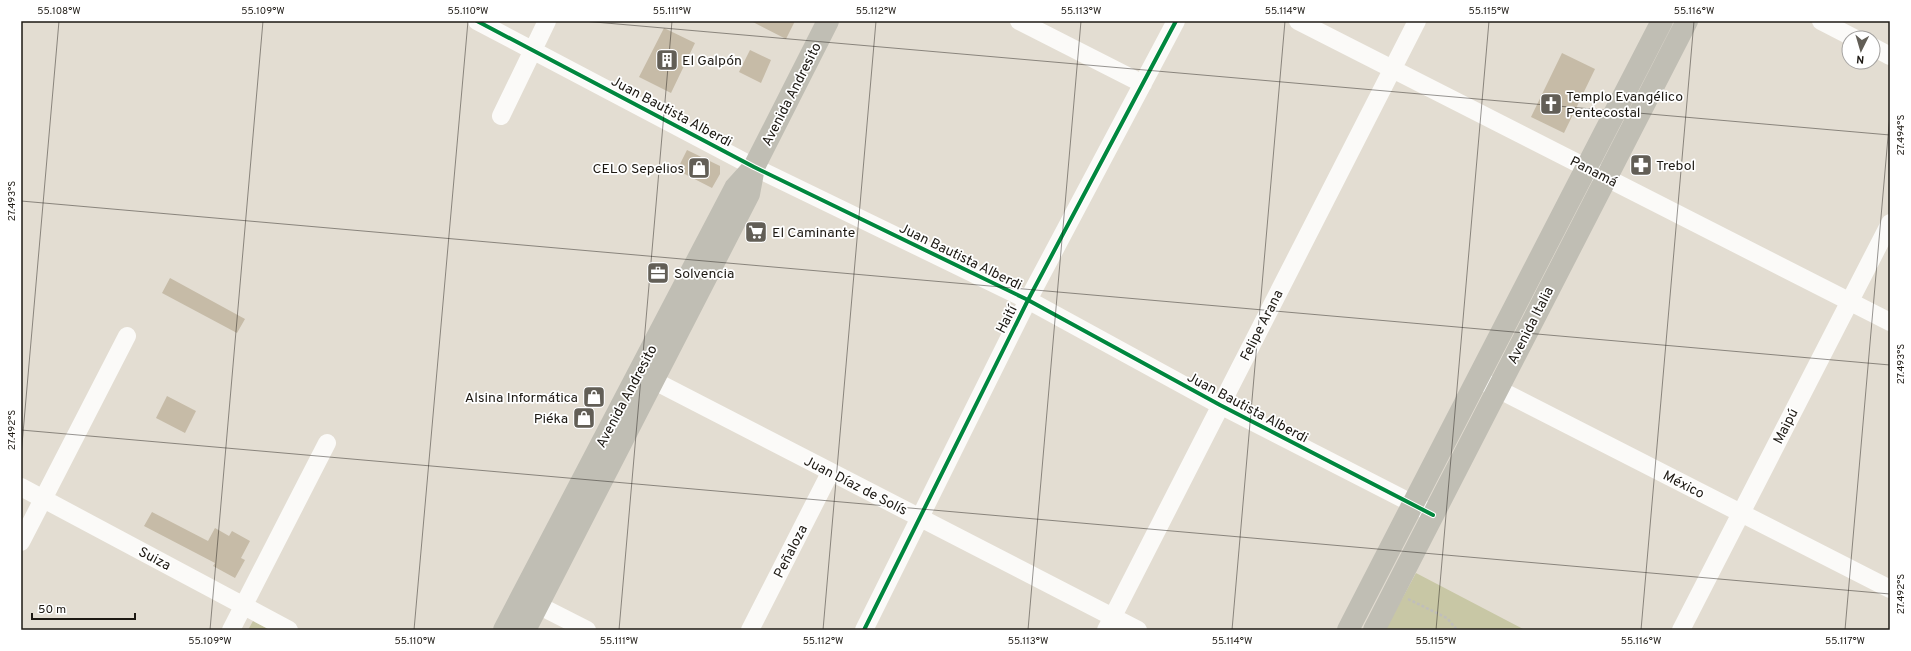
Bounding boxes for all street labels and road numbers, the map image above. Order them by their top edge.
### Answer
street label: Avenida Andresito [759,40,826,149]
street label: Juan Bautista Alberdi [608,73,735,151]
street label: Panamá [1567,153,1620,191]
street label: Juan Bautista Alberdi [896,220,1025,294]
street label: Avenida Italia [1505,284,1558,367]
street label: Felipe Arana [1237,287,1287,364]
street label: Haití [993,302,1022,337]
street label: Avenida Andresito [593,342,662,451]
street label: Juan Bautista Alberdi [1184,369,1311,447]
street label: Maipú [1770,406,1802,447]
street label: Juan Díaz de Solís [801,453,910,520]
street label: México [1660,468,1707,503]
street label: Peñaloza [771,522,812,581]
street label: Suiza [135,544,173,575]

